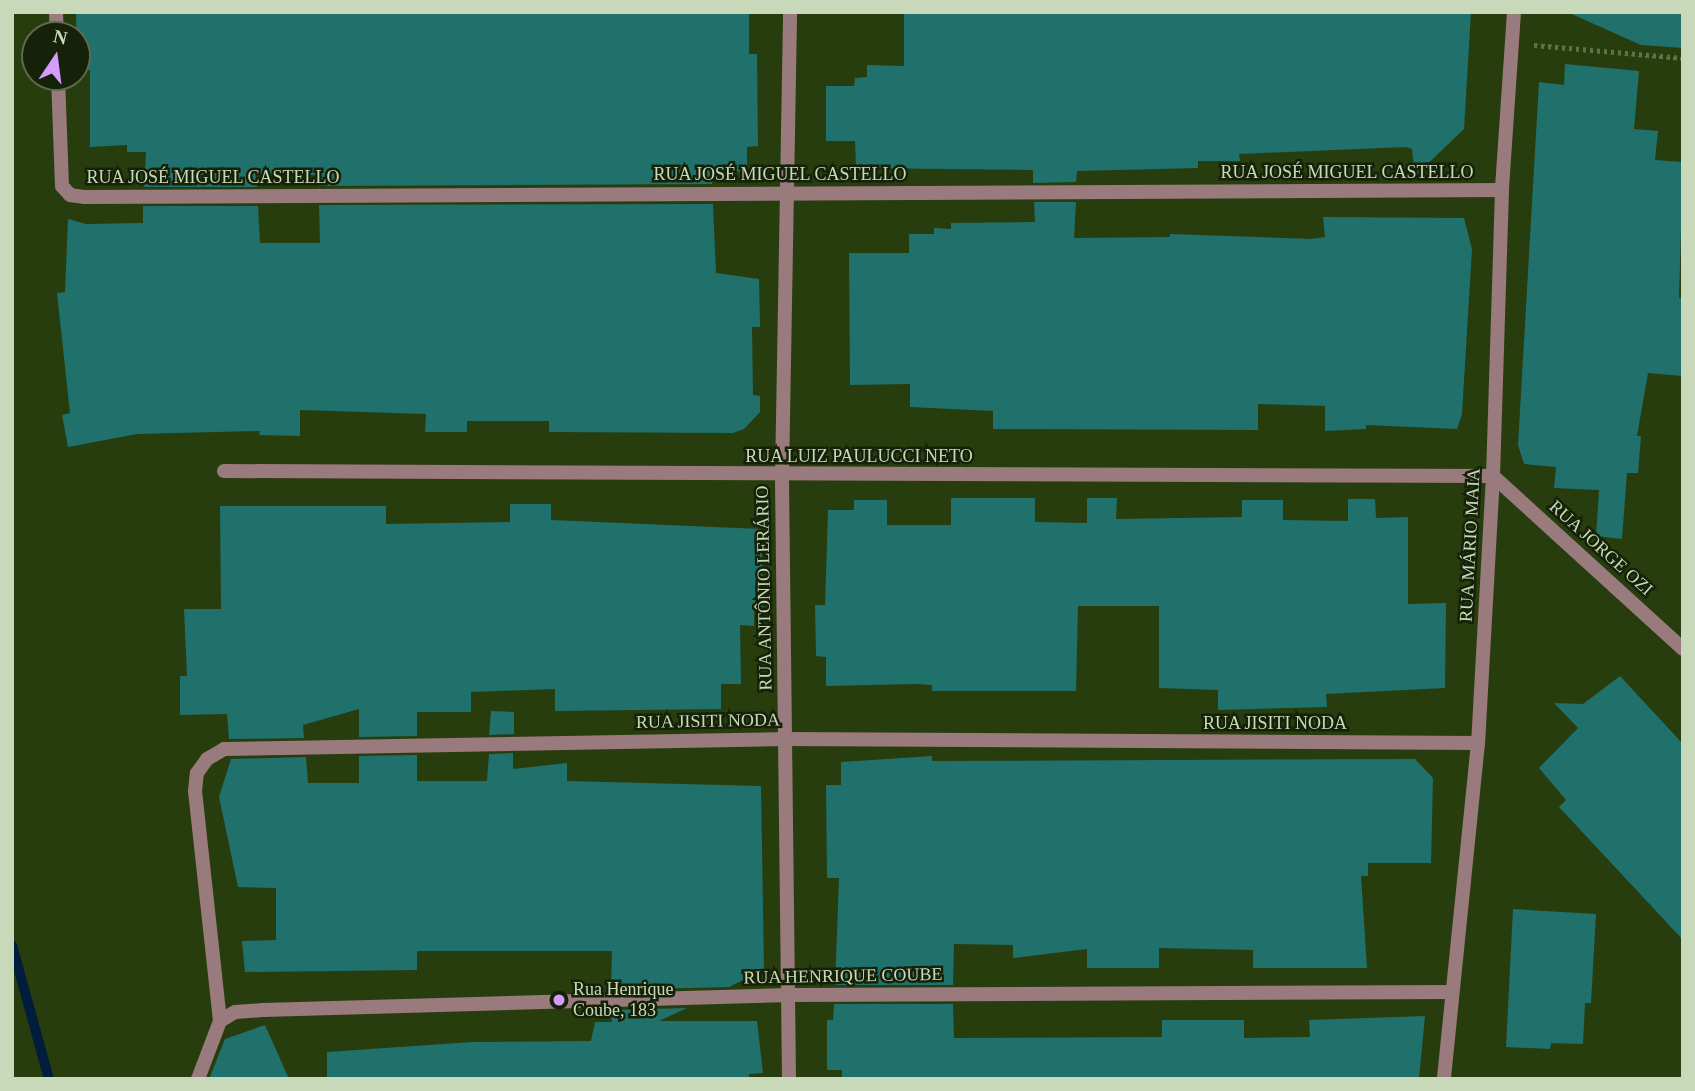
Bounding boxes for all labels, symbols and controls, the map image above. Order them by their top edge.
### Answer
north arrow [21,21,91,91]
text: N [51,25,69,49]
street label: RUA JOSÉ MIGUEL CASTELLO [1220,161,1474,183]
street label: RUA JOSÉ MIGUEL CASTELLO [653,163,907,185]
street label: RUA JOSÉ MIGUEL CASTELLO [86,166,340,188]
street label: RUA LUIZ PAULUCCI NETO [745,445,973,467]
street label: RUA MÁRIO MAIA [1455,467,1485,623]
street label: RUA ANTÔNIO LERÁRIO [751,484,777,692]
street label: RUA JORGE OZI [1544,495,1658,601]
street label: RUA JISITI NODA [635,709,781,733]
street label: RUA JISITI NODA [1203,712,1347,734]
street label: RUA HENRIQUE COUBE [743,963,943,989]
place label: Rua Henrique Coube, 183 [573,979,673,1021]
marker: Rua Henrique Coube, 183 [551,992,567,1008]

